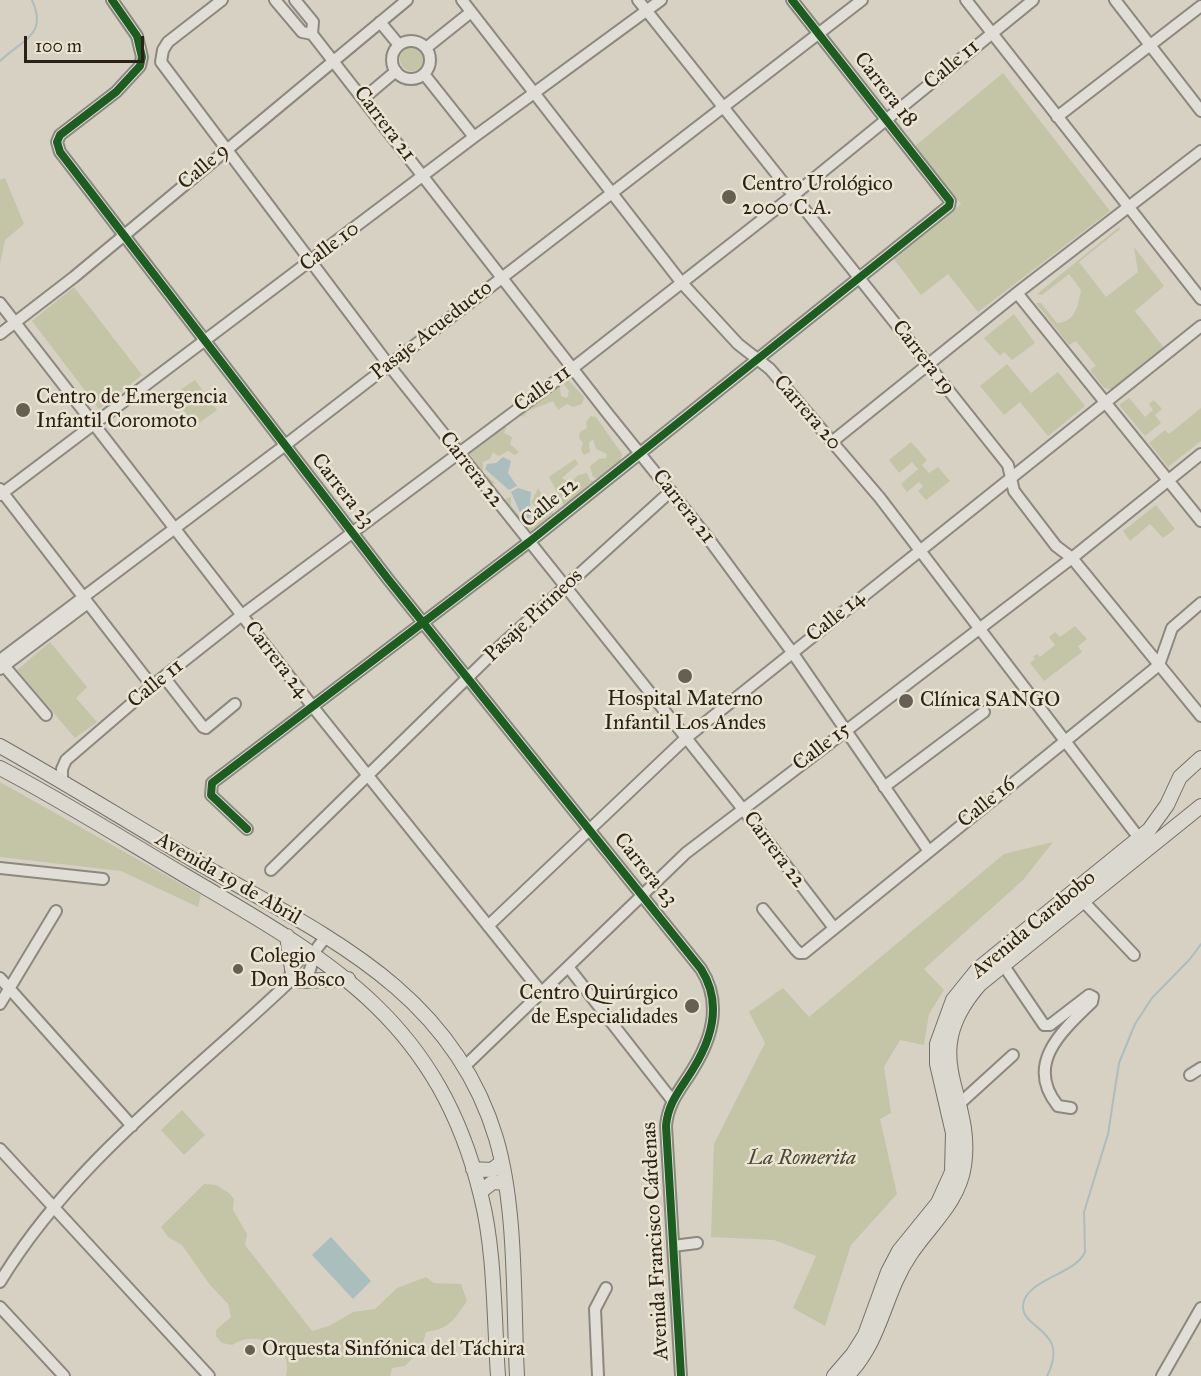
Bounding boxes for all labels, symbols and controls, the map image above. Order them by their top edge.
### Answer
scale bar [27,24,147,62]
text: 100 m [35,35,82,57]
street label: Calle 11 [919,35,985,95]
street label: Carrera 18 [848,47,922,133]
street label: Carrera 21 [348,81,420,167]
street label: Calle 9 [173,138,235,196]
place label: Centro Urológico 2000 C.A. [742,172,893,222]
marker: Centro Urológico 2000 C.A. [720,188,738,206]
street label: Calle 10 [295,216,365,278]
street label: Pasaje Acueducto [366,276,498,386]
street label: Carrera 19 [886,315,960,401]
street label: Calle 11 [510,360,576,418]
street label: Carrera 20 [768,370,846,456]
place label: Centro de Emergencia Infantil Coromoto [36,385,227,435]
marker: Centro de Emergencia Infantil Coromoto [14,401,32,419]
street label: Carrera 22 [434,427,508,513]
street label: Carrera 23 [305,449,379,533]
street label: Carrera 21 [646,465,720,549]
street label: Calle 12 [516,472,584,534]
street label: Pasaje Pirineos [480,564,588,668]
street label: Calle 14 [802,586,870,648]
street label: Carrera 24 [238,616,314,704]
street label: Calle 11 [123,654,189,714]
marker: Hospital Materno Infantil Los Andes [676,667,694,685]
place label: Hospital Materno Infantil Los Andes [604,687,766,737]
place label: Clínica SANGO [920,688,1060,714]
marker: Clínica SANGO [897,692,915,710]
street label: Calle 15 [788,717,856,777]
street label: Calle 16 [953,772,1021,834]
street label: Carrera 22 [737,807,811,893]
street label: Avenida 19 de Abril [151,827,305,931]
street label: Carrera 23 [608,828,682,912]
street label: Avenida Carabobo [967,866,1101,984]
place label: Colegio Don Bosco [250,944,345,994]
marker: Colegio Don Bosco [231,962,245,976]
place label: Centro Quirúrgico de Especialidades [519,981,678,1031]
marker: Centro Quirúrgico de Especialidades [683,997,701,1015]
street label: Avenida Francisco Cárdenas [637,1121,675,1361]
park label: La Romerita [748,1146,856,1172]
place label: Orquesta Sinfónica del Táchira [262,1337,525,1363]
marker: Orquesta Sinfónica del Táchira [243,1343,257,1357]

